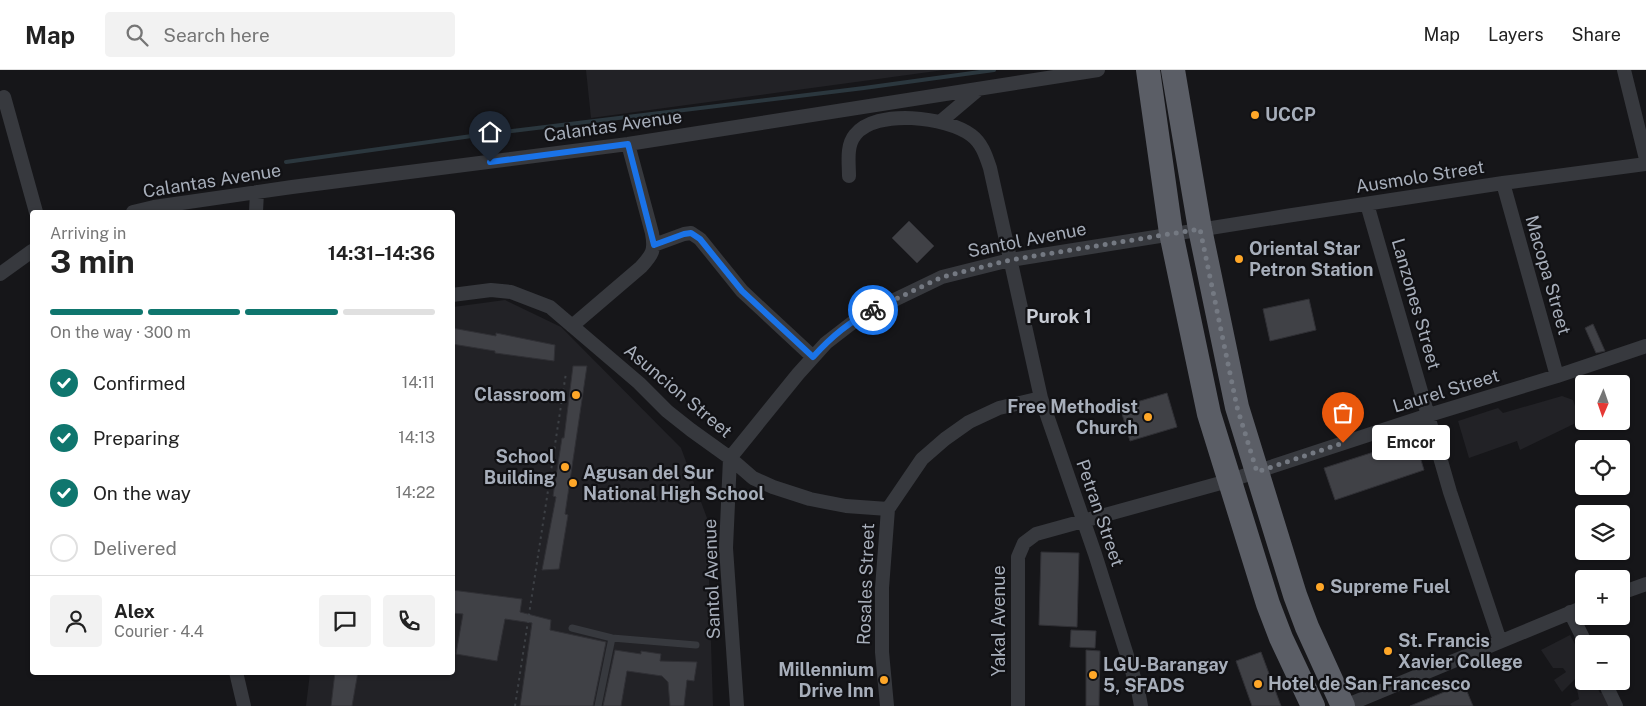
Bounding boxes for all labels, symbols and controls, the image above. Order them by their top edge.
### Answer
search box [105,12,455,57]
text: Map [25,21,75,49]
icon: search [123,21,151,49]
text: Search here [163,24,270,46]
text: Map [1424,24,1460,45]
text: Layers [1488,24,1544,45]
text: Share [1572,24,1621,45]
place label: UCCP [1265,104,1316,125]
street label: Calantas Avenue [542,105,684,146]
marker: UCCP [1249,109,1261,121]
pin [469,111,511,162]
icon: home [476,118,504,146]
street label: Ausmolo Street [1354,156,1486,197]
street label: Calantas Avenue [141,159,283,202]
street label: Macopa Street [1521,213,1576,337]
street label: Santol Avenue [966,218,1088,261]
text: Arriving in [50,224,126,243]
street label: Lanzones Street [1388,236,1445,372]
place label: Oriental Star Petron Station [1249,238,1373,280]
text: 14:31–14:36 [328,242,435,264]
text: 3 min [50,243,135,280]
marker: Oriental Star Petron Station [1233,253,1245,265]
courier [848,285,898,335]
icon: bike [859,296,887,324]
district label: Purok 1 [1026,305,1092,327]
text: On the way · 300 m [50,323,191,342]
street label: Asuncion Street [620,339,736,442]
street label: Laurel Street [1390,364,1502,417]
icon: check [50,369,78,397]
text: Confirmed [93,372,186,394]
text: 14:11 [402,373,435,392]
north arrow [1575,375,1630,430]
map controls [1575,375,1630,690]
place label: Classroom [474,384,566,405]
marker: Classroom [570,389,582,401]
pin [1322,392,1364,443]
place label: Free Methodist Church [1007,396,1138,438]
icon: bag [1329,399,1357,427]
marker: Free Methodist Church [1142,411,1154,423]
icon: check [50,424,78,452]
callout: Emcor [1373,426,1450,460]
text: Preparing [93,427,180,449]
text: 14:13 [398,428,435,447]
text: Emcor [1387,433,1435,452]
button: locate [1575,440,1630,495]
place label: School Building [484,446,555,488]
street label: Petran Street [1072,456,1129,569]
marker: School Building [559,461,571,473]
place label: Agusan del Sur National High School [583,462,765,504]
marker: Agusan del Sur National High School [567,477,579,489]
icon: check [50,479,78,507]
text: On the way [93,482,191,504]
text: 14:22 [395,483,435,502]
button: layers [1575,505,1630,560]
street label: Santol Avenue [699,518,724,640]
street label: Rosales Street [853,523,878,645]
text: Delivered [93,537,177,559]
street label: Yakal Avenue [988,565,1009,677]
button: + [1575,570,1630,625]
place label: Supreme Fuel [1330,576,1450,597]
marker: Supreme Fuel [1314,581,1326,593]
button: person [50,595,102,647]
button: chat [319,595,371,647]
button: phone [383,595,435,647]
text: Alex [114,600,155,622]
text: Courier · 4.4 [114,622,204,641]
place label: St. Francis Xavier College [1398,630,1523,672]
button: − [1575,635,1630,690]
marker: St. Francis Xavier College [1382,645,1394,657]
place label: LGU-Barangay 5, SFADS [1103,654,1228,696]
place label: Millennium Drive Inn [778,659,874,701]
marker: LGU-Barangay 5, SFADS [1087,669,1099,681]
place label: Hotel de San Francesco [1268,673,1471,694]
marker: Millennium Drive Inn [878,674,890,686]
marker: Hotel de San Francesco [1252,678,1264,690]

